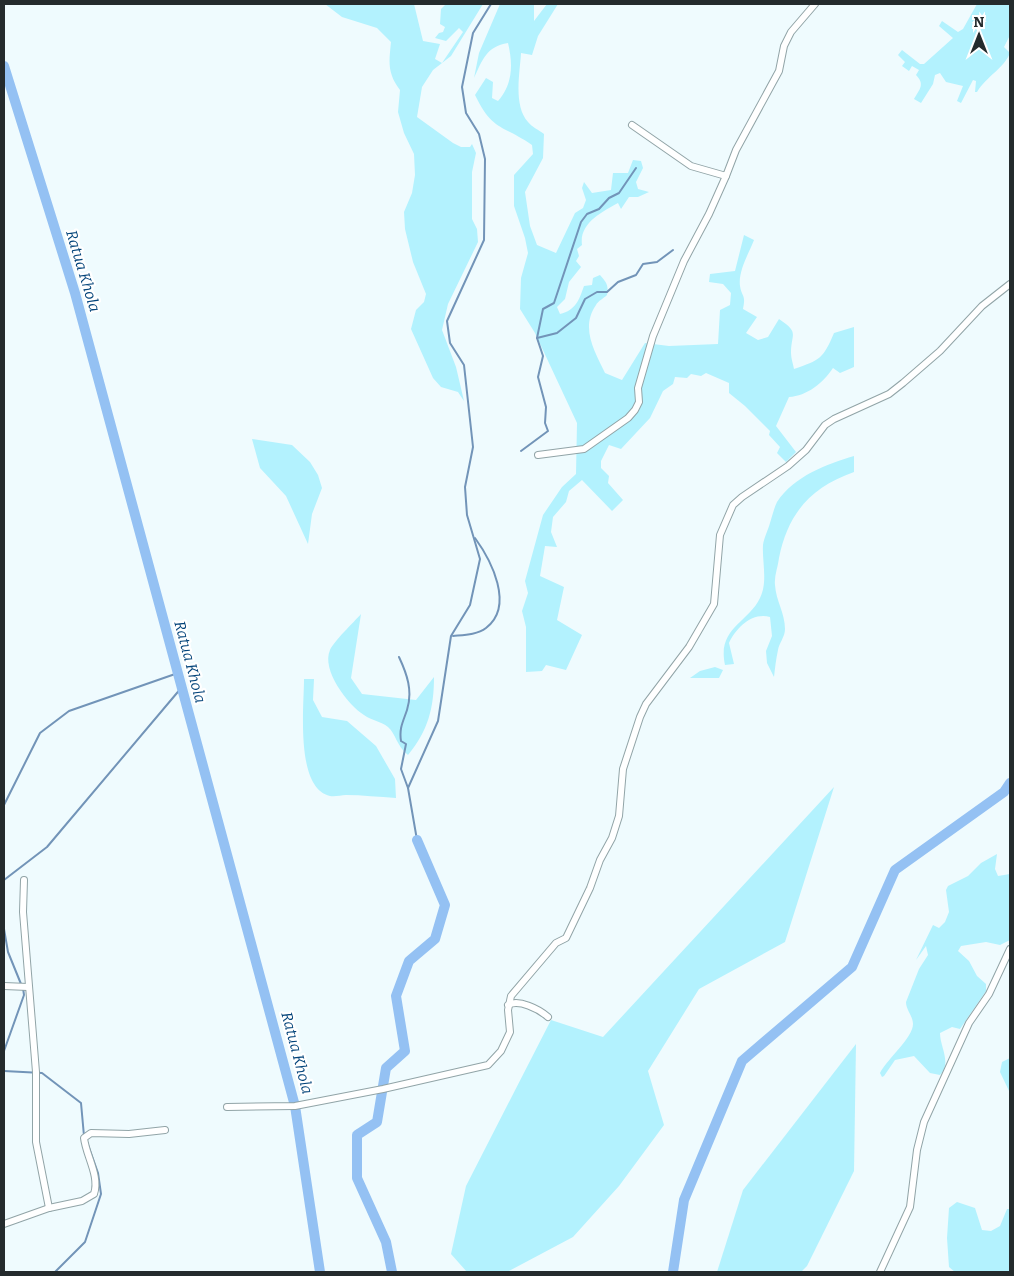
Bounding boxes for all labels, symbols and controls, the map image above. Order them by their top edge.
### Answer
north arrow [954,10,1004,60]
text: N [974,14,985,31]
water label: Ratua Khola [62,228,104,314]
water label: Ratua Khola [170,619,210,705]
water label: Ratua Khola [277,1010,317,1096]

